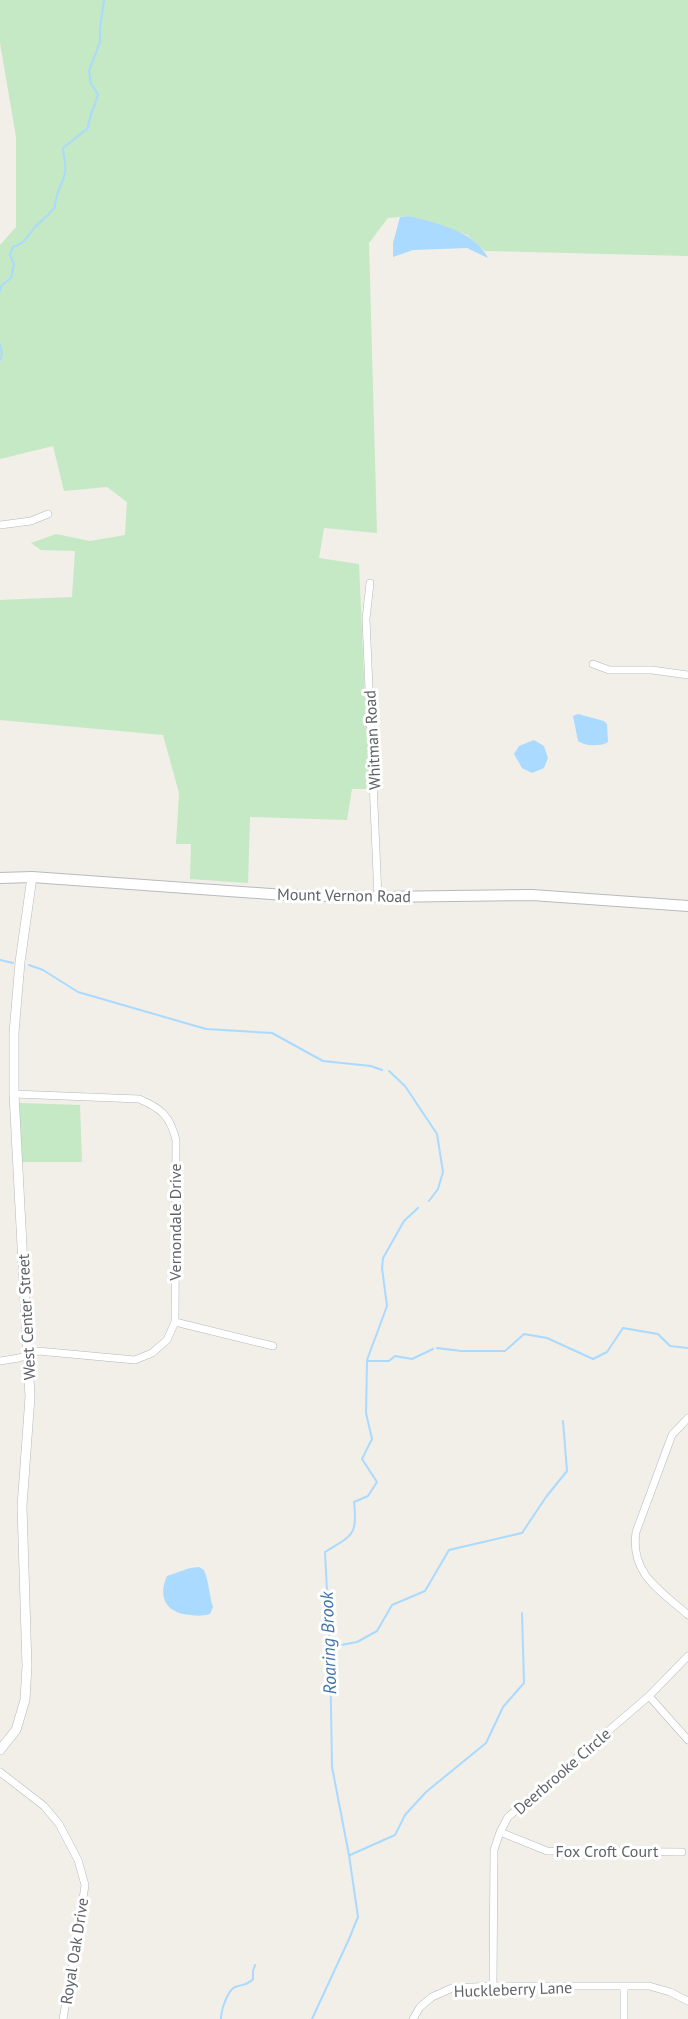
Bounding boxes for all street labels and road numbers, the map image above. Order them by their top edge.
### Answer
street label: Whitman Road [359,690,385,790]
street label: Mount Vernon Road [277,884,411,906]
street label: Vernondale Drive [165,1163,185,1282]
street label: West Center Street [13,1253,39,1381]
street label: Deerbrooke Circle [509,1723,615,1819]
street label: Fox Croft Court [556,1841,659,1861]
street label: Royal Oak Drive [56,1896,92,2006]
street label: Huckleberry Lane [453,1977,573,2001]

